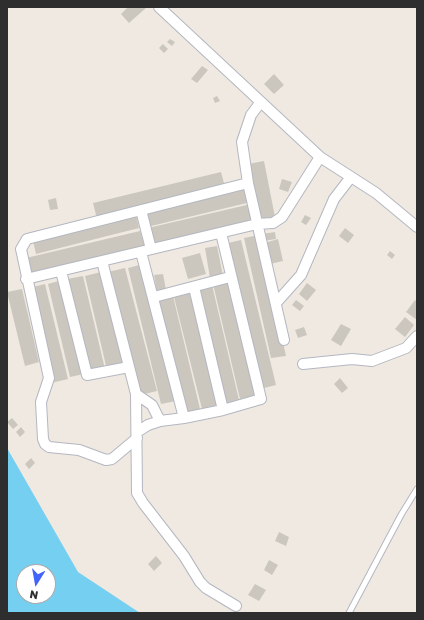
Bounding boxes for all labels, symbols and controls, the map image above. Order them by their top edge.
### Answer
north arrow [16,564,56,604]
text: N [28,588,39,602]

